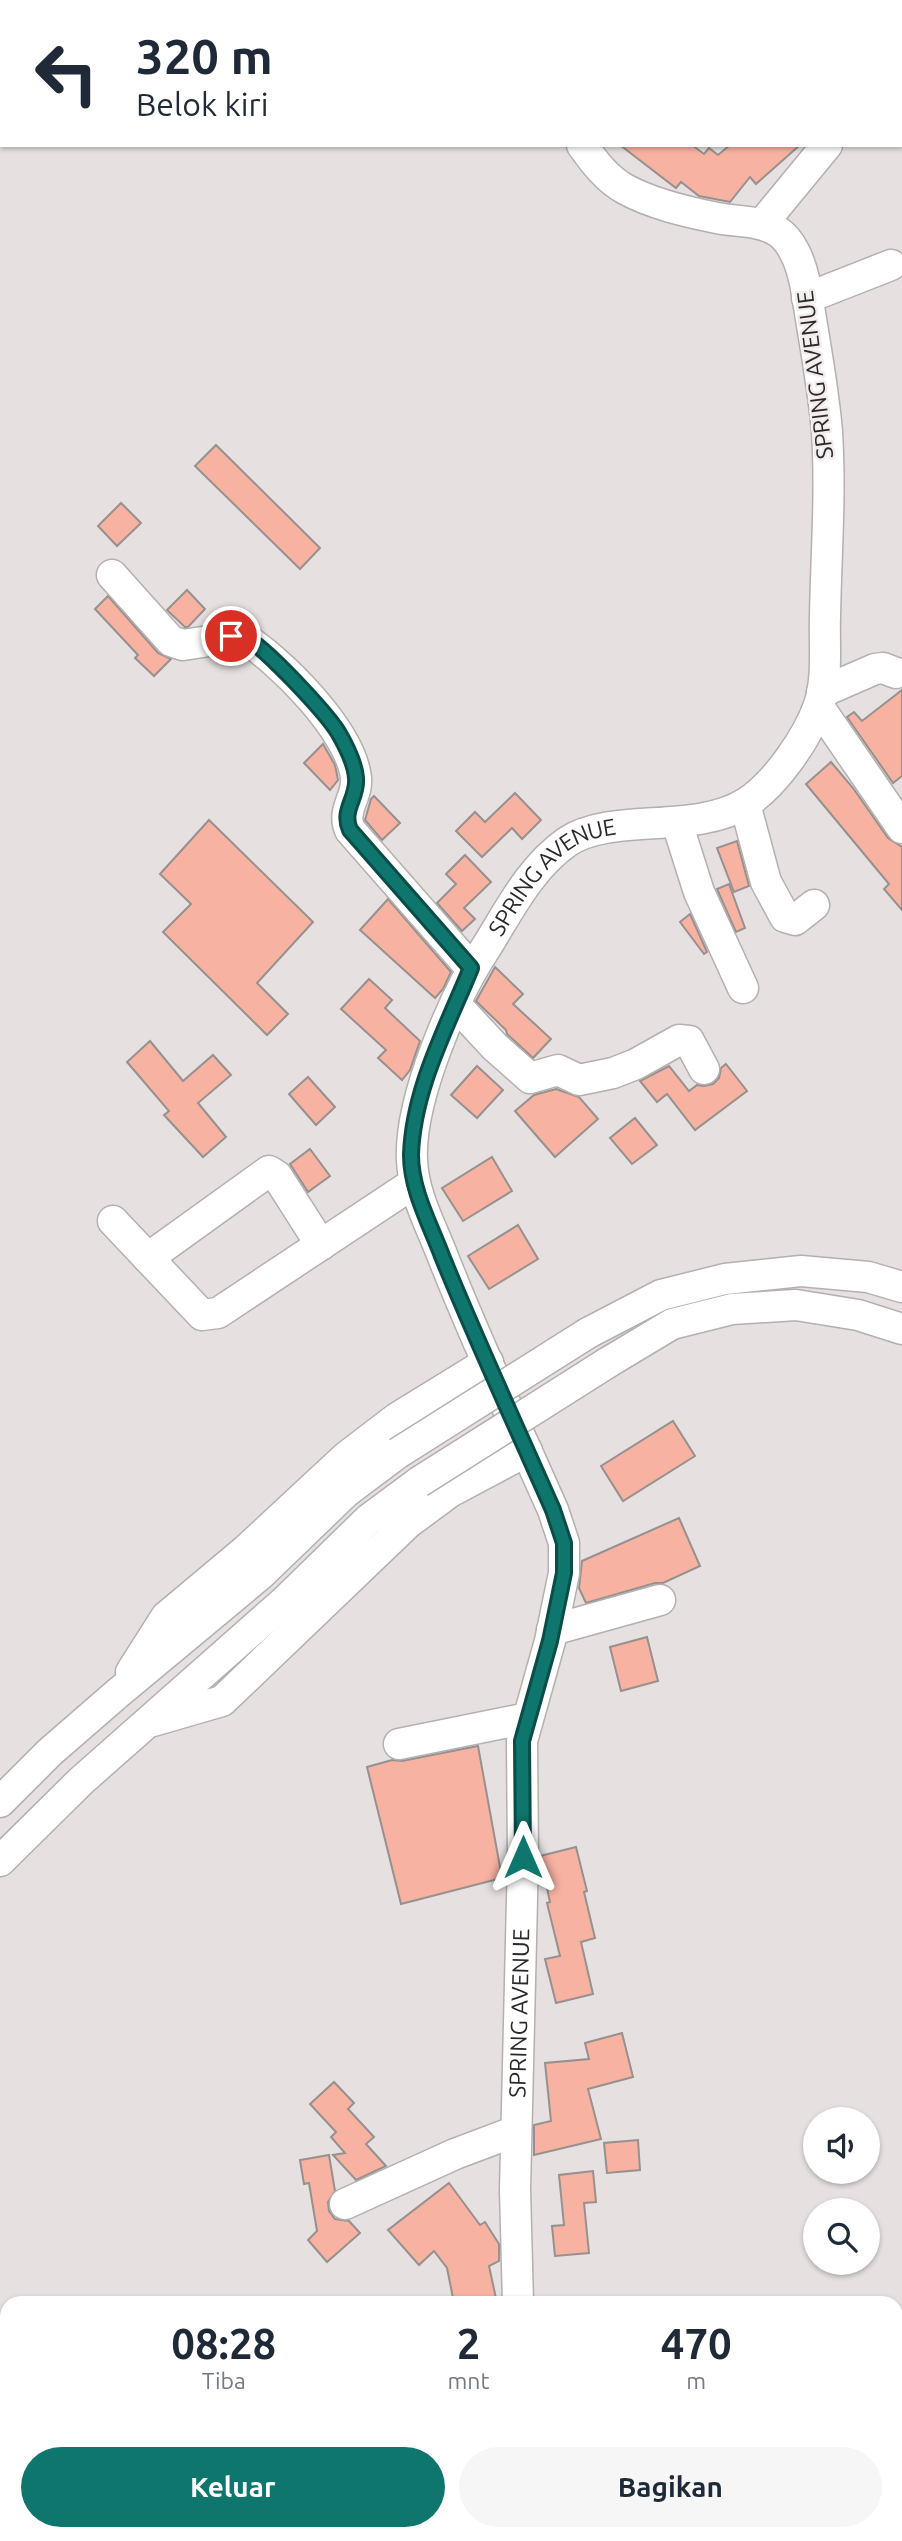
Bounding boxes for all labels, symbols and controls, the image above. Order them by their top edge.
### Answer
icon: left [21,28,112,119]
text: 320 m [136,28,273,83]
text: Belok kiri [136,86,268,122]
street label: SPRING AVENUE [792,290,837,461]
pin [201,606,261,666]
icon: arrive [212,617,250,655]
street label: SPRING AVENUE [483,813,617,940]
position arrow [486,1820,560,1894]
street label: SPRING AVENUE [504,1928,533,2098]
map controls [803,2107,880,2275]
button: sound [803,2107,880,2184]
button: search [803,2198,880,2275]
text: 08:28 [171,2320,276,2367]
text: 2 [457,2320,480,2367]
text: 470 [661,2320,732,2367]
text: Tiba [202,2368,246,2393]
text: mnt [447,2368,490,2393]
text: m [686,2368,706,2393]
button: Keluar [21,2447,445,2527]
button: Bagikan [459,2447,882,2527]

